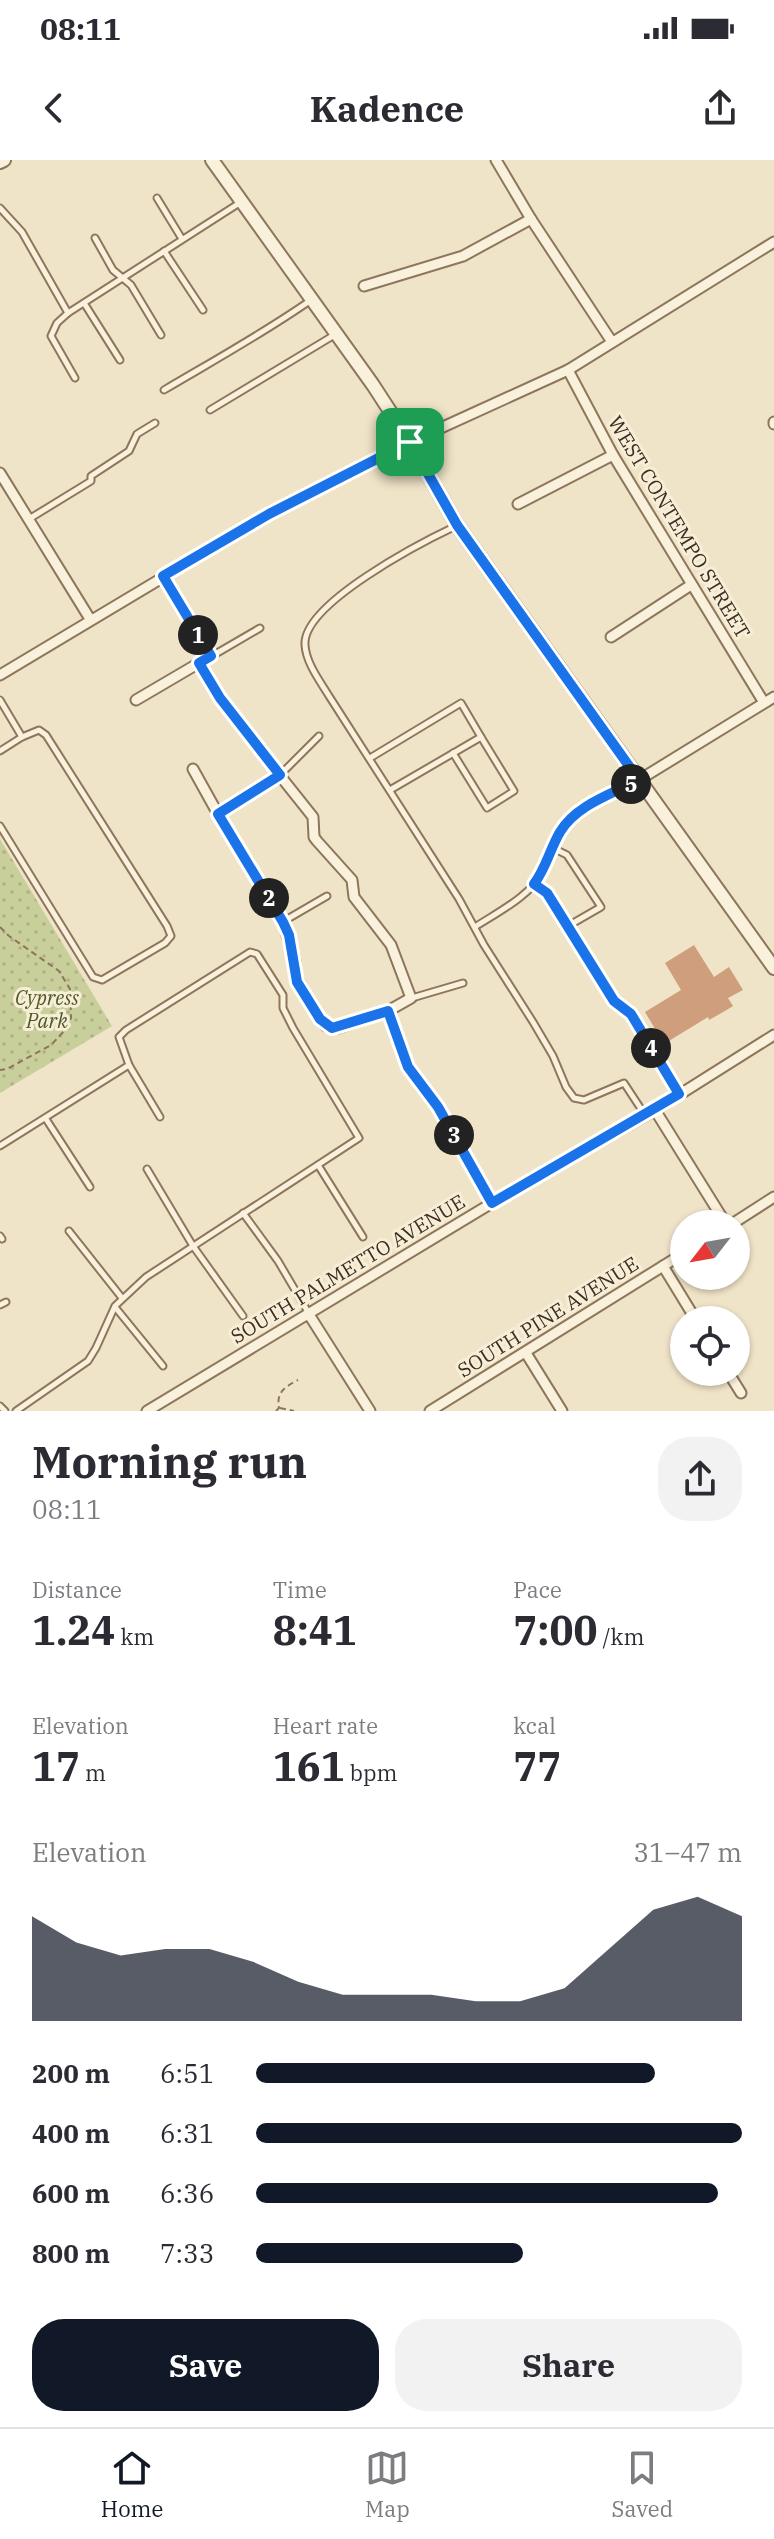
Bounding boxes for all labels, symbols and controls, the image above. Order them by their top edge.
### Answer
text: 08:11 [40,9,121,48]
text: Kadence [310,85,464,132]
icon: back [32,86,76,130]
icon: share [698,86,742,130]
pin [376,408,444,476]
street label: WEST CONTEMPO STREET [602,410,757,643]
icon: arrive [388,420,432,464]
pin: 1 [178,615,218,655]
text: 1 [191,620,205,649]
pin: 5 [611,764,651,804]
text: 5 [624,769,638,798]
pin: 2 [249,878,289,918]
text: 2 [262,883,276,912]
park label: Cypress Park [15,984,80,1034]
pin: 4 [631,1028,671,1068]
text: 4 [644,1033,658,1062]
pin: 3 [434,1115,474,1155]
text: 3 [447,1120,461,1149]
street label: SOUTH PALMETTO AVENUE [226,1188,470,1349]
north arrow [670,1210,750,1290]
map controls [670,1210,750,1386]
street label: SOUTH PINE AVENUE [452,1250,643,1383]
button: locate [670,1306,750,1386]
text: Morning run [32,1433,307,1490]
button: share [658,1437,742,1521]
text: 08:11 [32,1492,102,1526]
text: Distance [32,1575,122,1604]
text: Time [273,1575,327,1604]
text: Pace [513,1575,562,1604]
text: 1.24 [32,1604,115,1656]
text: 8:41 [273,1604,357,1656]
text: 7:00 [513,1604,597,1656]
text: km [115,1622,154,1651]
text: /km [597,1622,644,1651]
text: Elevation [32,1711,129,1740]
text: Heart rate [273,1711,378,1740]
text: kcal [513,1711,556,1740]
text: 17 [32,1740,80,1792]
text: 161 [273,1740,345,1792]
text: 77 [513,1740,561,1792]
text: m [80,1758,106,1787]
text: bpm [345,1758,397,1787]
text: Elevation [32,1835,147,1869]
text: 31–47 m [634,1835,742,1869]
text: 200 m [32,2056,110,2090]
text: 6:51 [160,2056,214,2090]
text: 400 m [32,2116,110,2150]
text: 6:31 [160,2116,214,2150]
text: 600 m [32,2176,110,2210]
text: 6:36 [160,2176,214,2210]
text: 800 m [32,2236,110,2270]
text: 7:33 [160,2236,214,2270]
button: Save [32,2319,379,2411]
button: Share [395,2319,742,2411]
tab: Home [101,2446,163,2523]
tab: Map [365,2446,410,2523]
tab: Saved [612,2446,673,2523]

